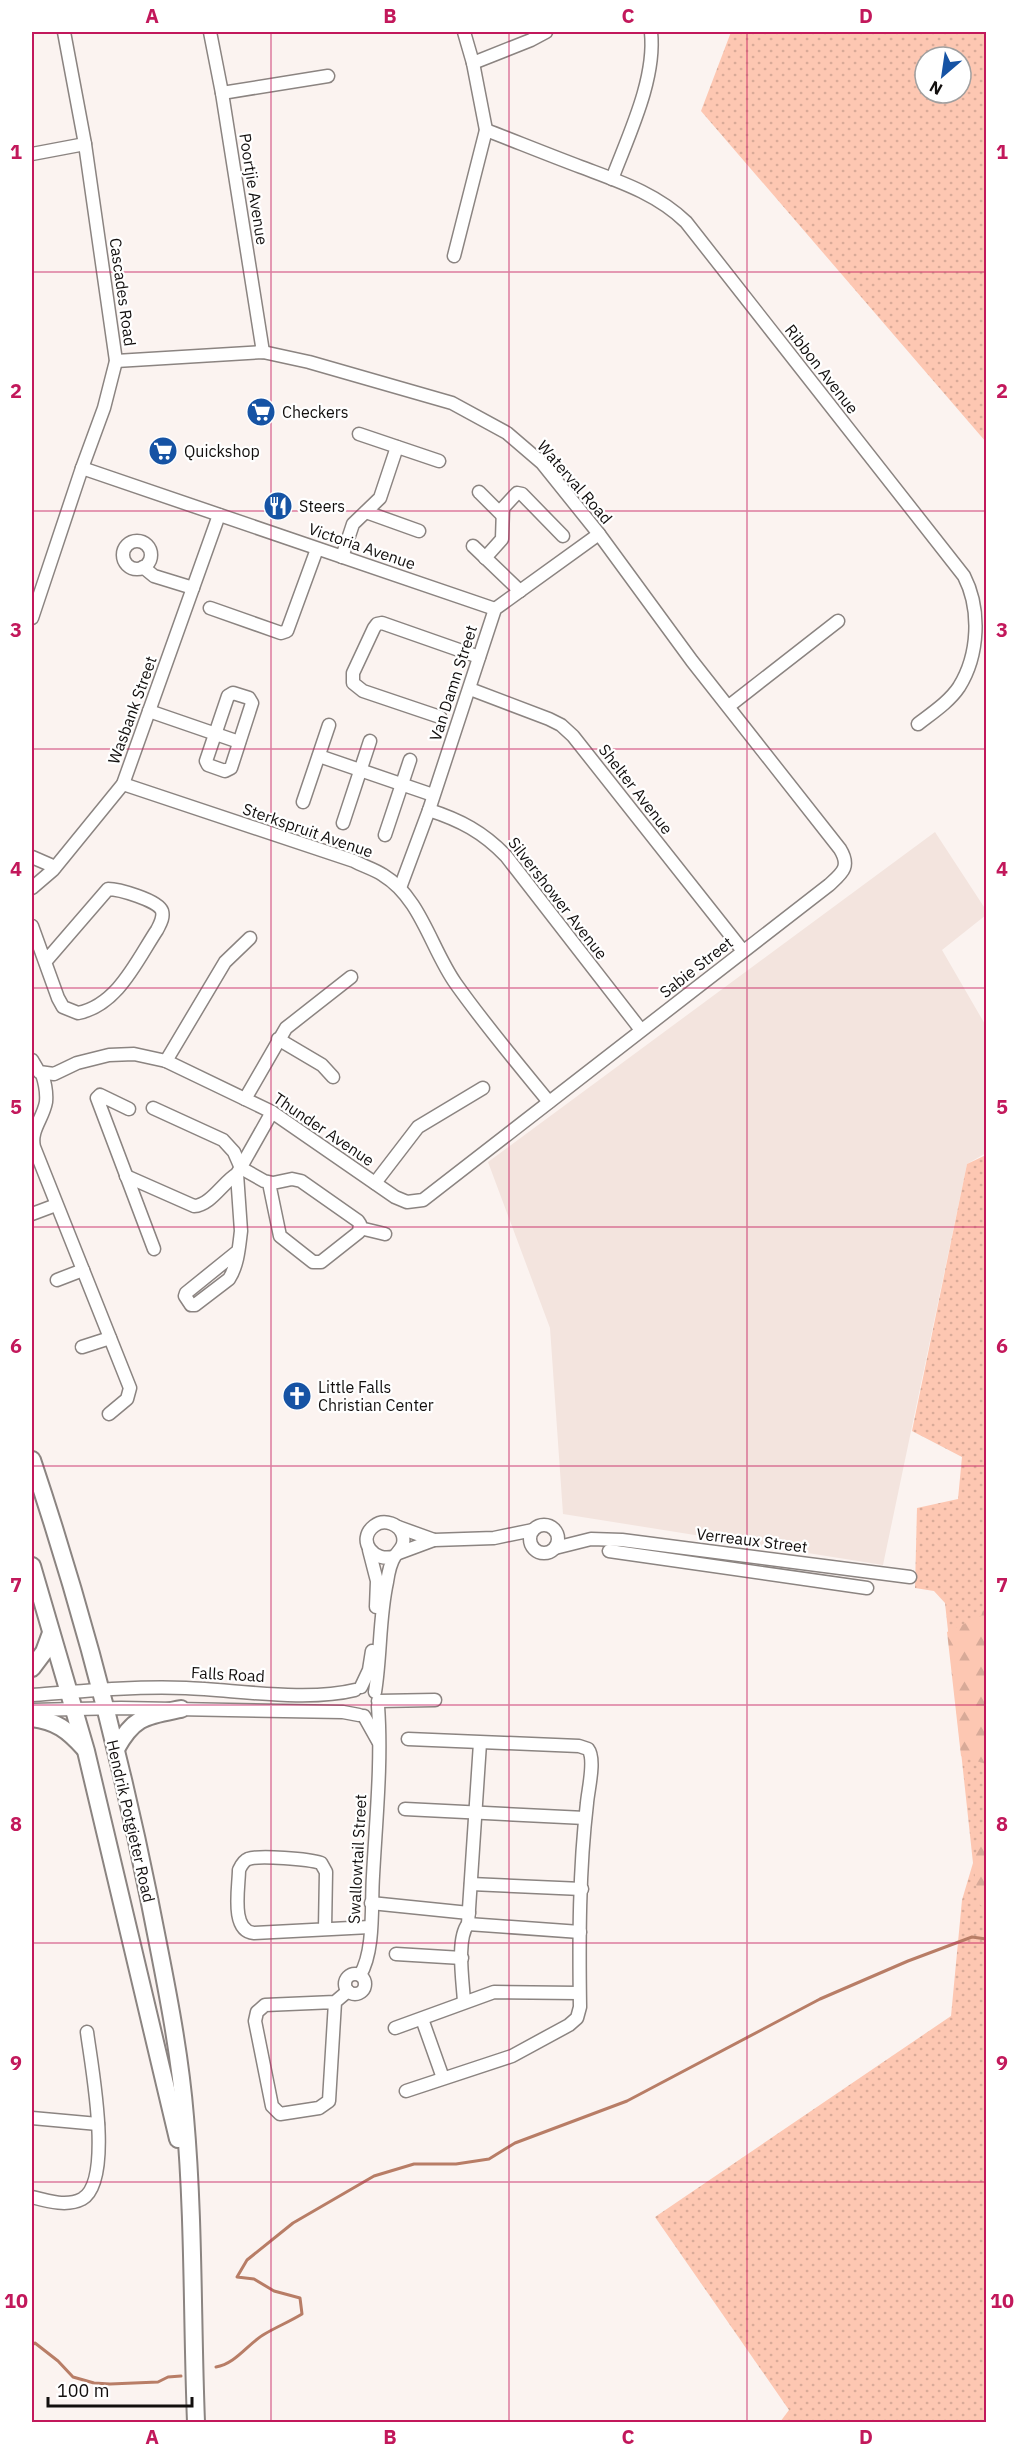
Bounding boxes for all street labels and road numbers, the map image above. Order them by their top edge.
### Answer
street label: Poortjie Avenue [235,132,273,246]
street label: Cascades Road [105,236,141,348]
street label: Ribbon Avenue [781,320,863,418]
street label: Waterval Road [533,436,617,528]
street label: Victoria Avenue [306,518,418,574]
street label: Van Damn Street [425,623,481,743]
street label: Wasbank Street [103,653,161,767]
street label: Shelter Avenue [595,740,678,838]
street label: Sterkspruit Avenue [240,798,376,862]
street label: Silvershower Avenue [504,833,612,963]
street label: Sabie Street [655,932,737,1002]
street label: Thunder Avenue [270,1088,378,1170]
street label: Verreaux Street [695,1523,809,1557]
street label: Falls Road [191,1662,265,1686]
street label: Hendrik Potgieter Road [103,1738,159,1904]
street label: Swallowtail Street [344,1794,370,1924]

